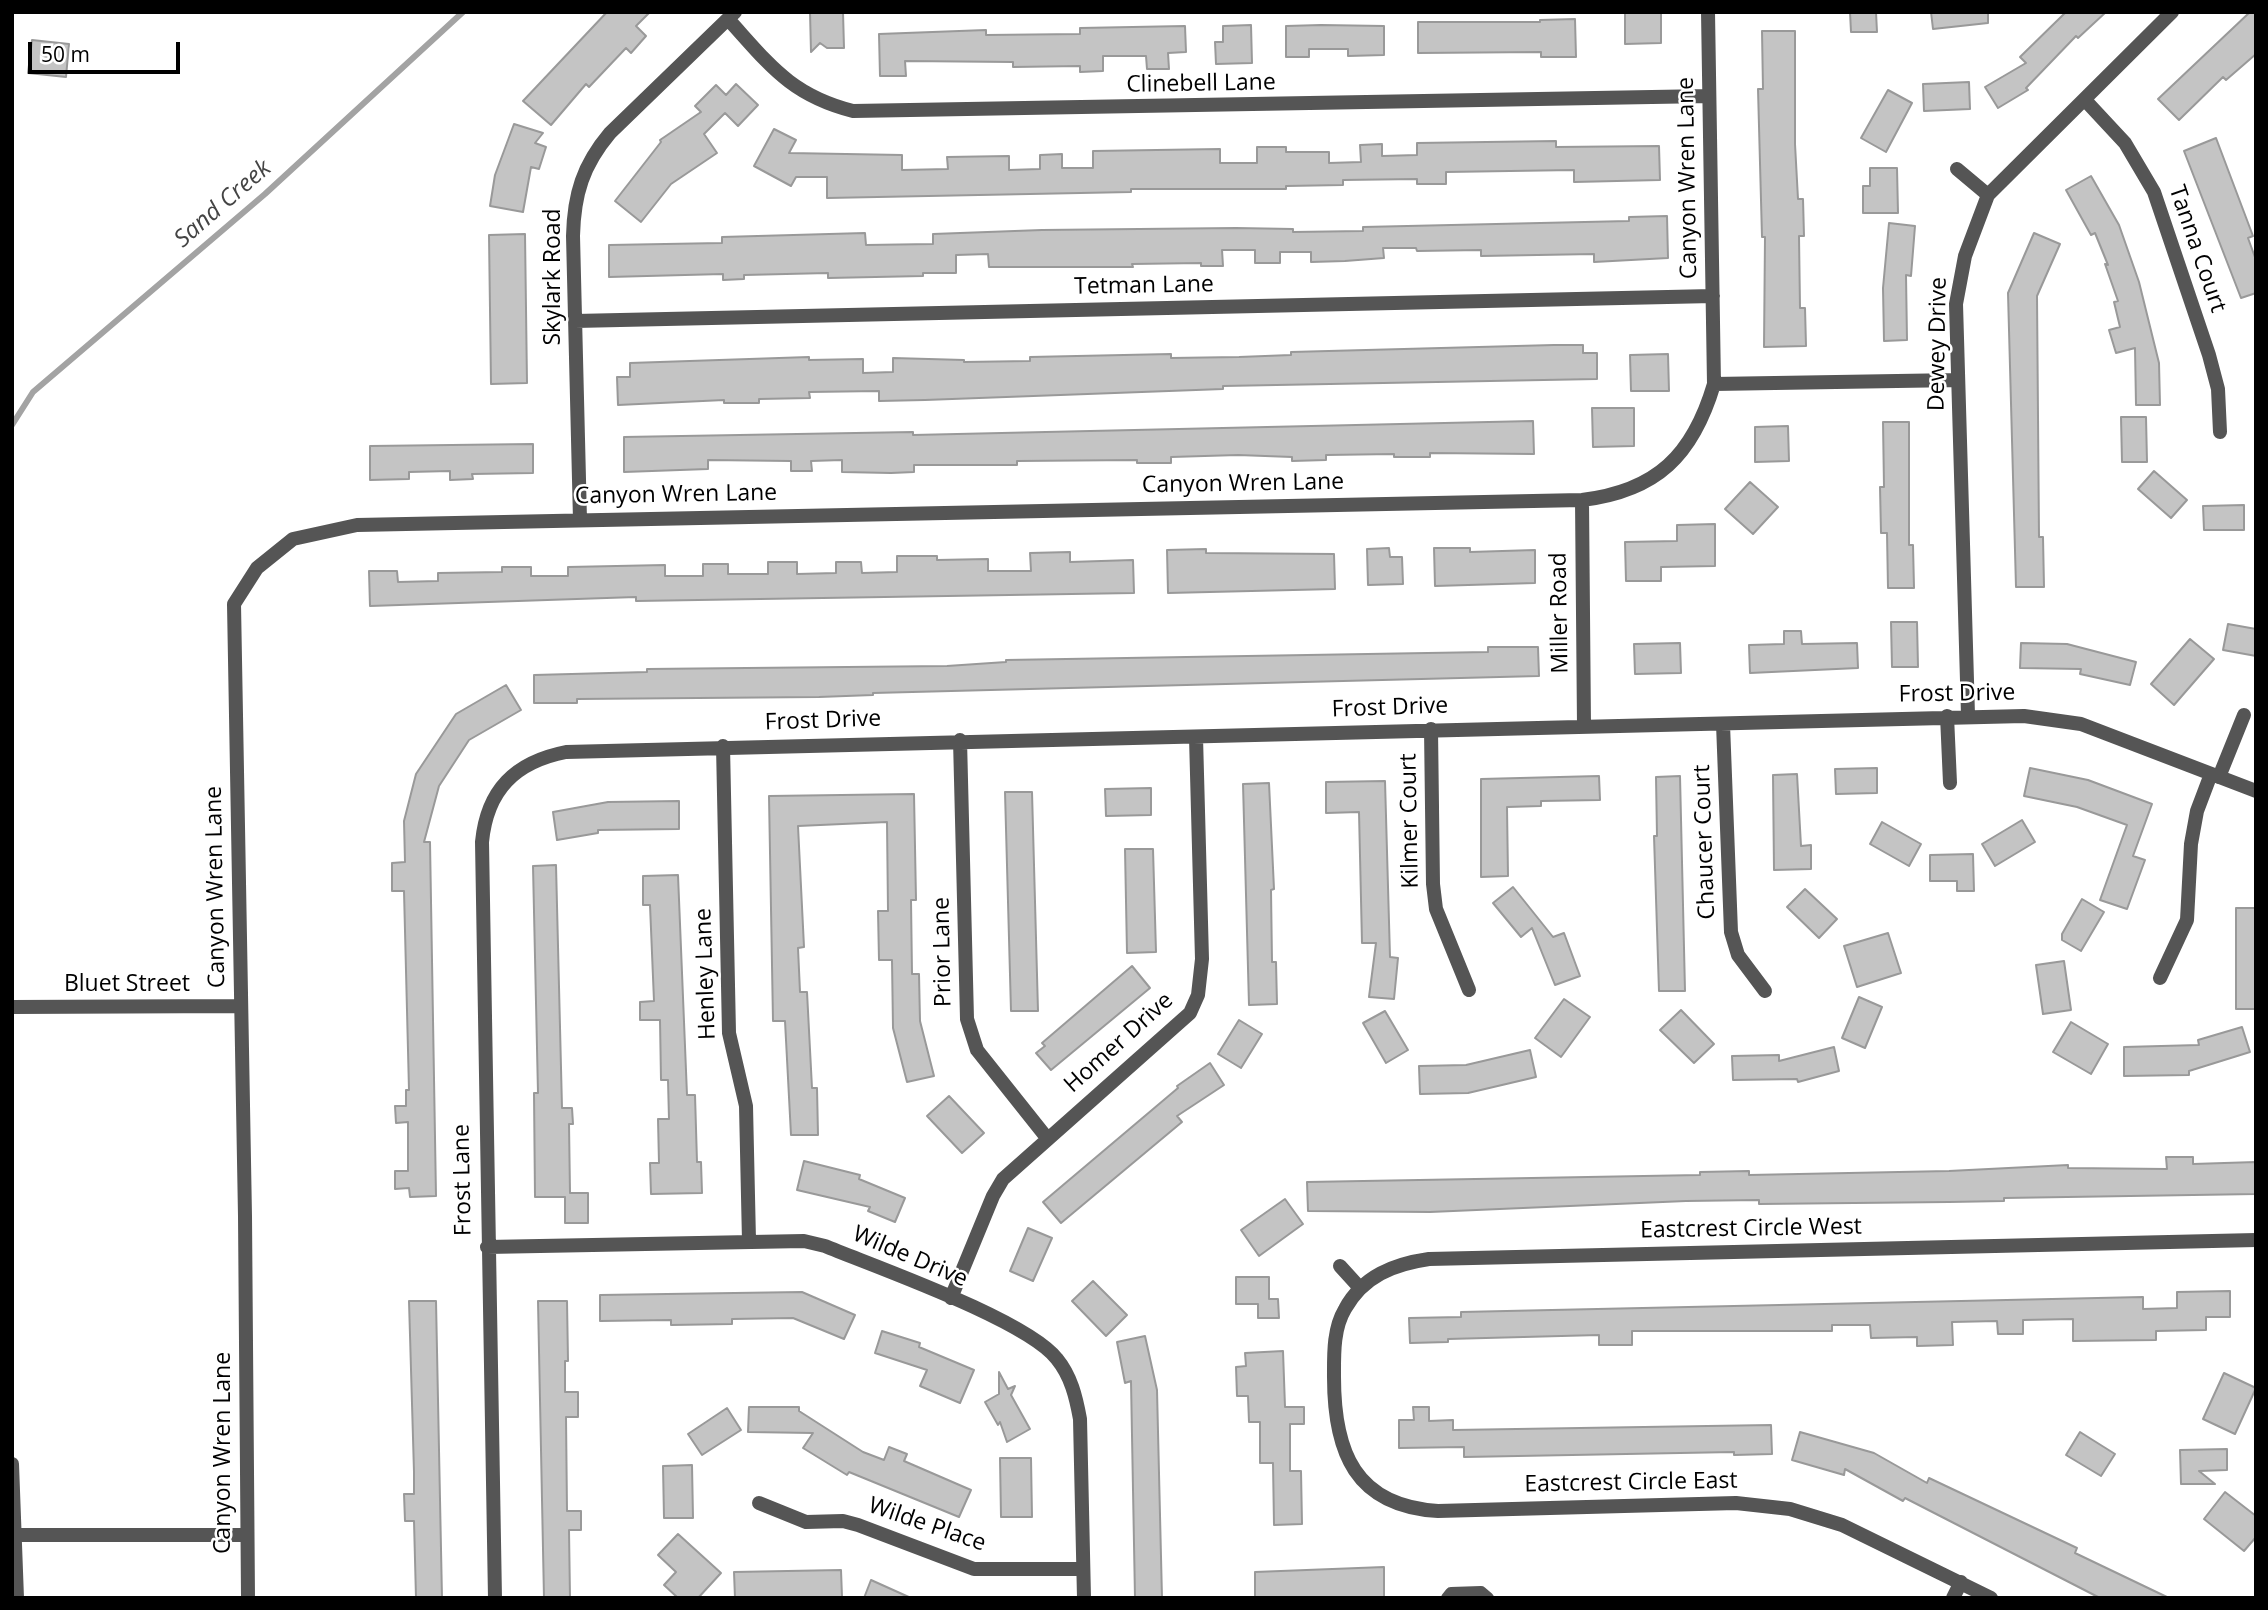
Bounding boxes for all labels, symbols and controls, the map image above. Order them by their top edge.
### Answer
scale bar [32,28,184,72]
text: 50 m [41,40,90,68]
street label: Clinebell Lane [1126,69,1276,99]
street label: Canyon Wren Lane [1672,77,1704,279]
water label: Sand Creek [169,154,277,254]
street label: Tanna Court [2162,182,2232,316]
street label: Skylark Road [539,208,567,346]
street label: Tetman Lane [1074,271,1214,301]
street label: Dewey Drive [1923,277,1953,411]
street label: Canyon Wren Lane [1142,468,1344,500]
street label: Canyon Wren Lane [575,479,777,511]
street label: Miller Road [1545,552,1575,674]
street label: Frost Drive [1898,679,2016,709]
street label: Frost Drive [1331,692,1449,724]
street label: Frost Drive [764,705,882,737]
street label: Kilmer Court [1395,753,1425,889]
street label: Chaucer Court [1689,764,1721,920]
street label: Canyon Wren Lane [200,786,232,988]
street label: Prior Lane [928,897,958,1007]
street label: Henley Lane [690,908,722,1040]
street label: Bluet Street [64,970,190,998]
street label: Homer Drive [1059,987,1179,1099]
street label: Frost Lane [448,1124,478,1236]
street label: Eastcrest Circle West [1640,1213,1862,1245]
street label: Wilde Drive [848,1220,972,1294]
street label: Canyon Wren Lane [209,1352,237,1554]
street label: Eastcrest Circle East [1524,1467,1738,1499]
street label: Wilde Place [865,1492,989,1558]

